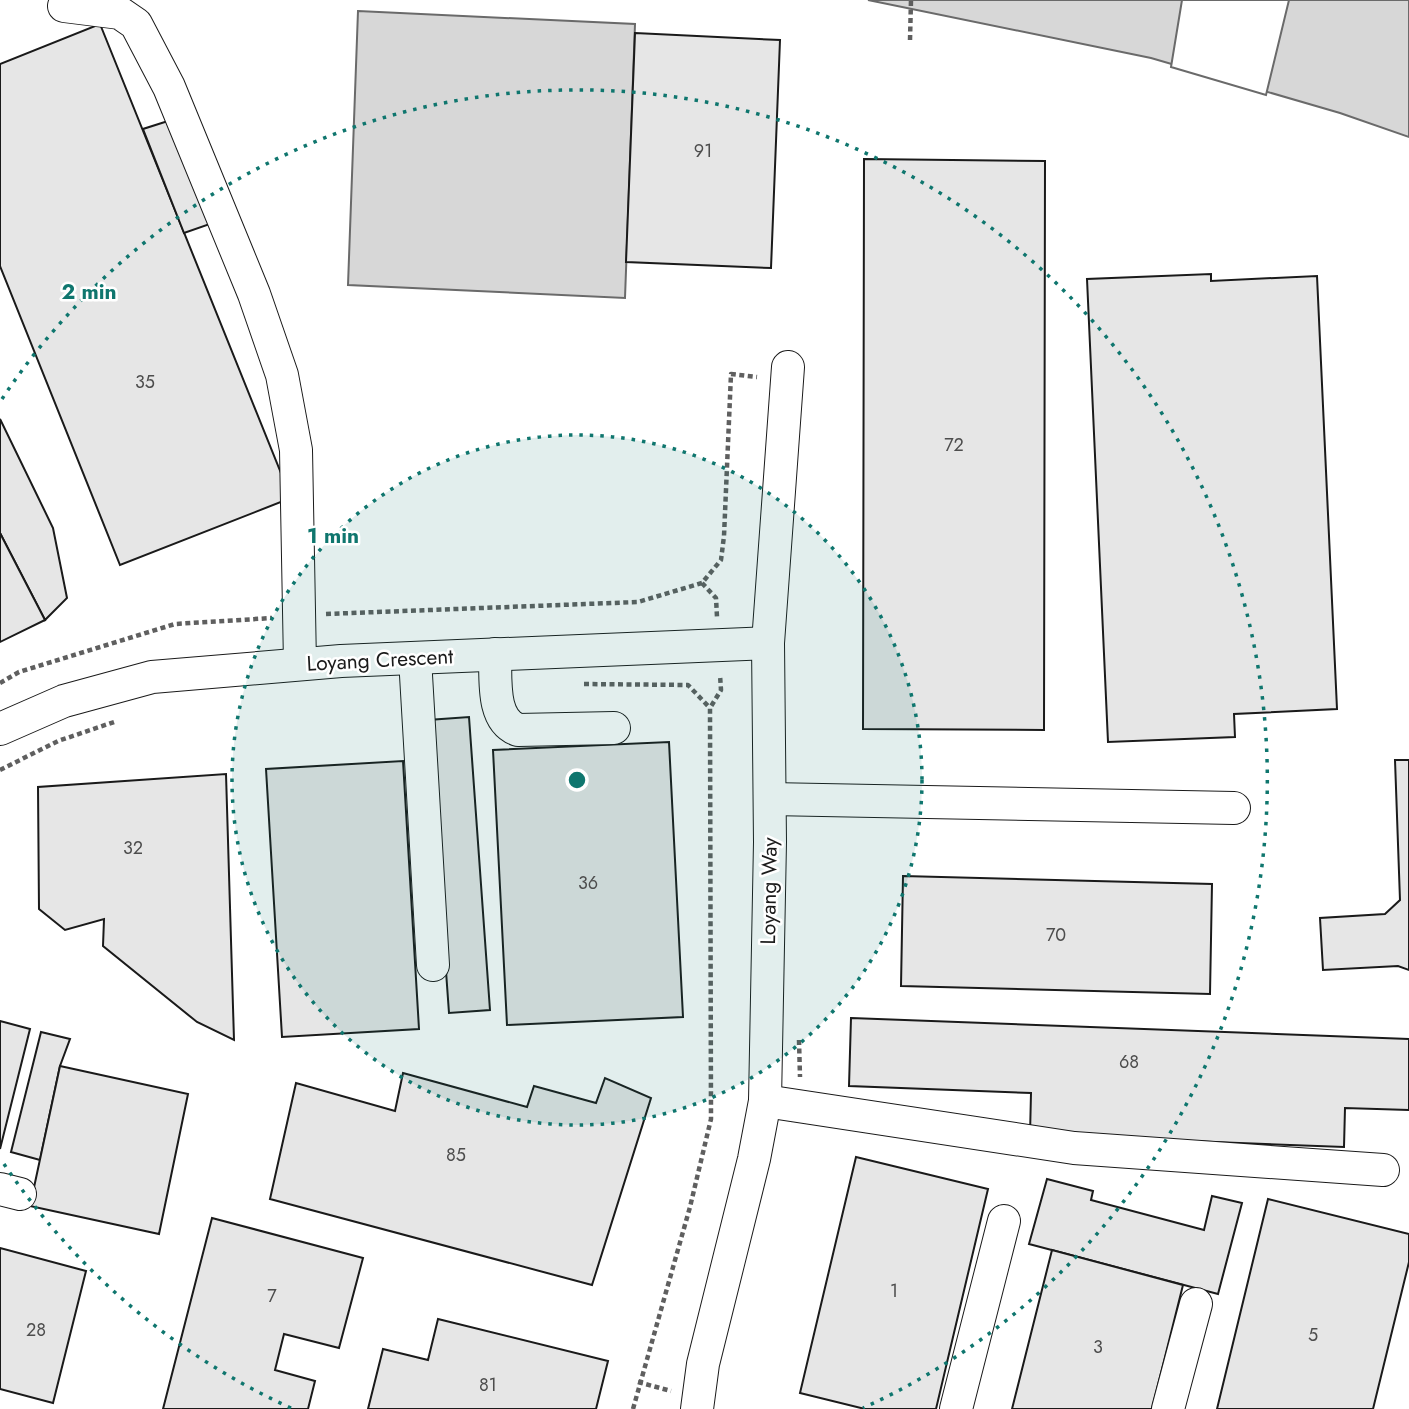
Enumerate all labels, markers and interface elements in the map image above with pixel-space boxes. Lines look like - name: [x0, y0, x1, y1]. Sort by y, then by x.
- house number: 91: [694, 138, 712, 164]
- text: 2 min: [61, 277, 117, 307]
- house number: 35: [135, 369, 155, 395]
- house number: 72: [944, 432, 964, 458]
- text: 1 min: [307, 521, 359, 551]
- street label: Loyang Crescent: [306, 641, 454, 679]
- centre of rings: [565, 768, 589, 792]
- house number: 32: [123, 835, 143, 861]
- street label: Loyang Way: [753, 836, 785, 945]
- house number: 36: [578, 870, 598, 896]
- house number: 70: [1046, 922, 1066, 948]
- house number: 68: [1119, 1049, 1139, 1075]
- house number: 85: [446, 1142, 466, 1168]
- house number: 1: [890, 1278, 898, 1304]
- house number: 7: [267, 1283, 277, 1309]
- house number: 28: [26, 1317, 46, 1343]
- house number: 5: [1308, 1322, 1318, 1348]
- house number: 3: [1093, 1334, 1103, 1360]
- house number: 81: [479, 1372, 497, 1398]

